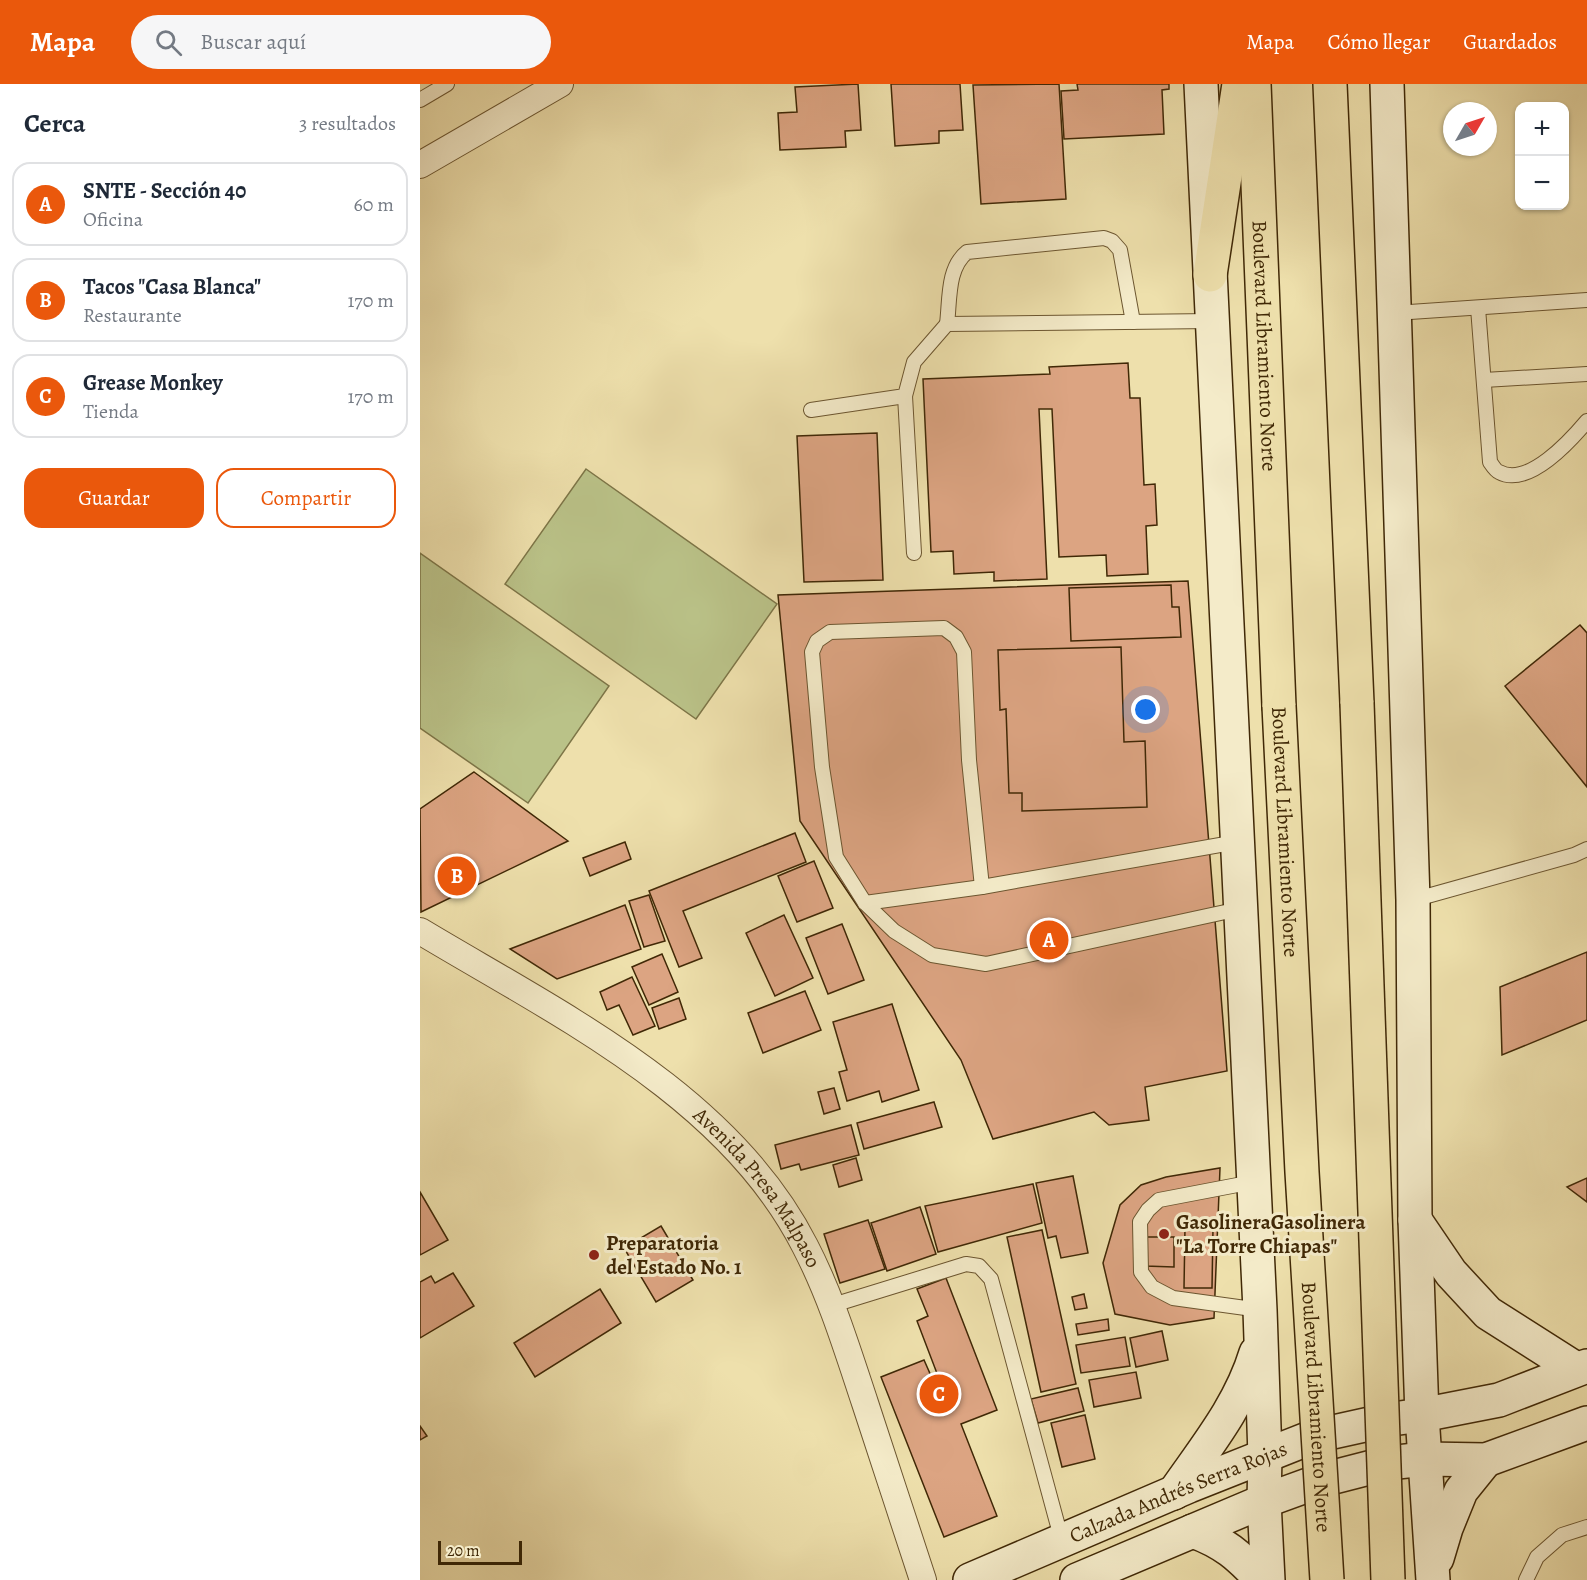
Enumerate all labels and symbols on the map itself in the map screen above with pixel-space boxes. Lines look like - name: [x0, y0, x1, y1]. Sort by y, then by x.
- north arrow: [1443, 102, 1497, 156]
- street label: Boulevard Libramiento Norte: [1245, 220, 1284, 472]
- your location: [1131, 695, 1160, 724]
- street label: Boulevard Libramiento Norte: [1265, 706, 1305, 958]
- pin: B: [438, 854, 477, 898]
- pin: A: [1030, 918, 1068, 962]
- street label: Avenida Presa Malpaso: [687, 1100, 828, 1272]
- place label: GasolineraGasolinera "La Torre Chiapas": [1176, 1208, 1366, 1260]
- marker: GasolineraGasolinera "La Torre Chiapas": [1157, 1227, 1171, 1241]
- place label: Preparatoria del Estado No. 1: [606, 1229, 742, 1281]
- marker: Preparatoria del Estado No. 1: [587, 1248, 601, 1262]
- street label: Boulevard Libramiento Norte: [1295, 1281, 1338, 1533]
- pin: C: [920, 1372, 958, 1416]
- street label: Calzada Andrés Serra Rojas: [1065, 1434, 1291, 1550]
- scale bar: [438, 1538, 522, 1566]

